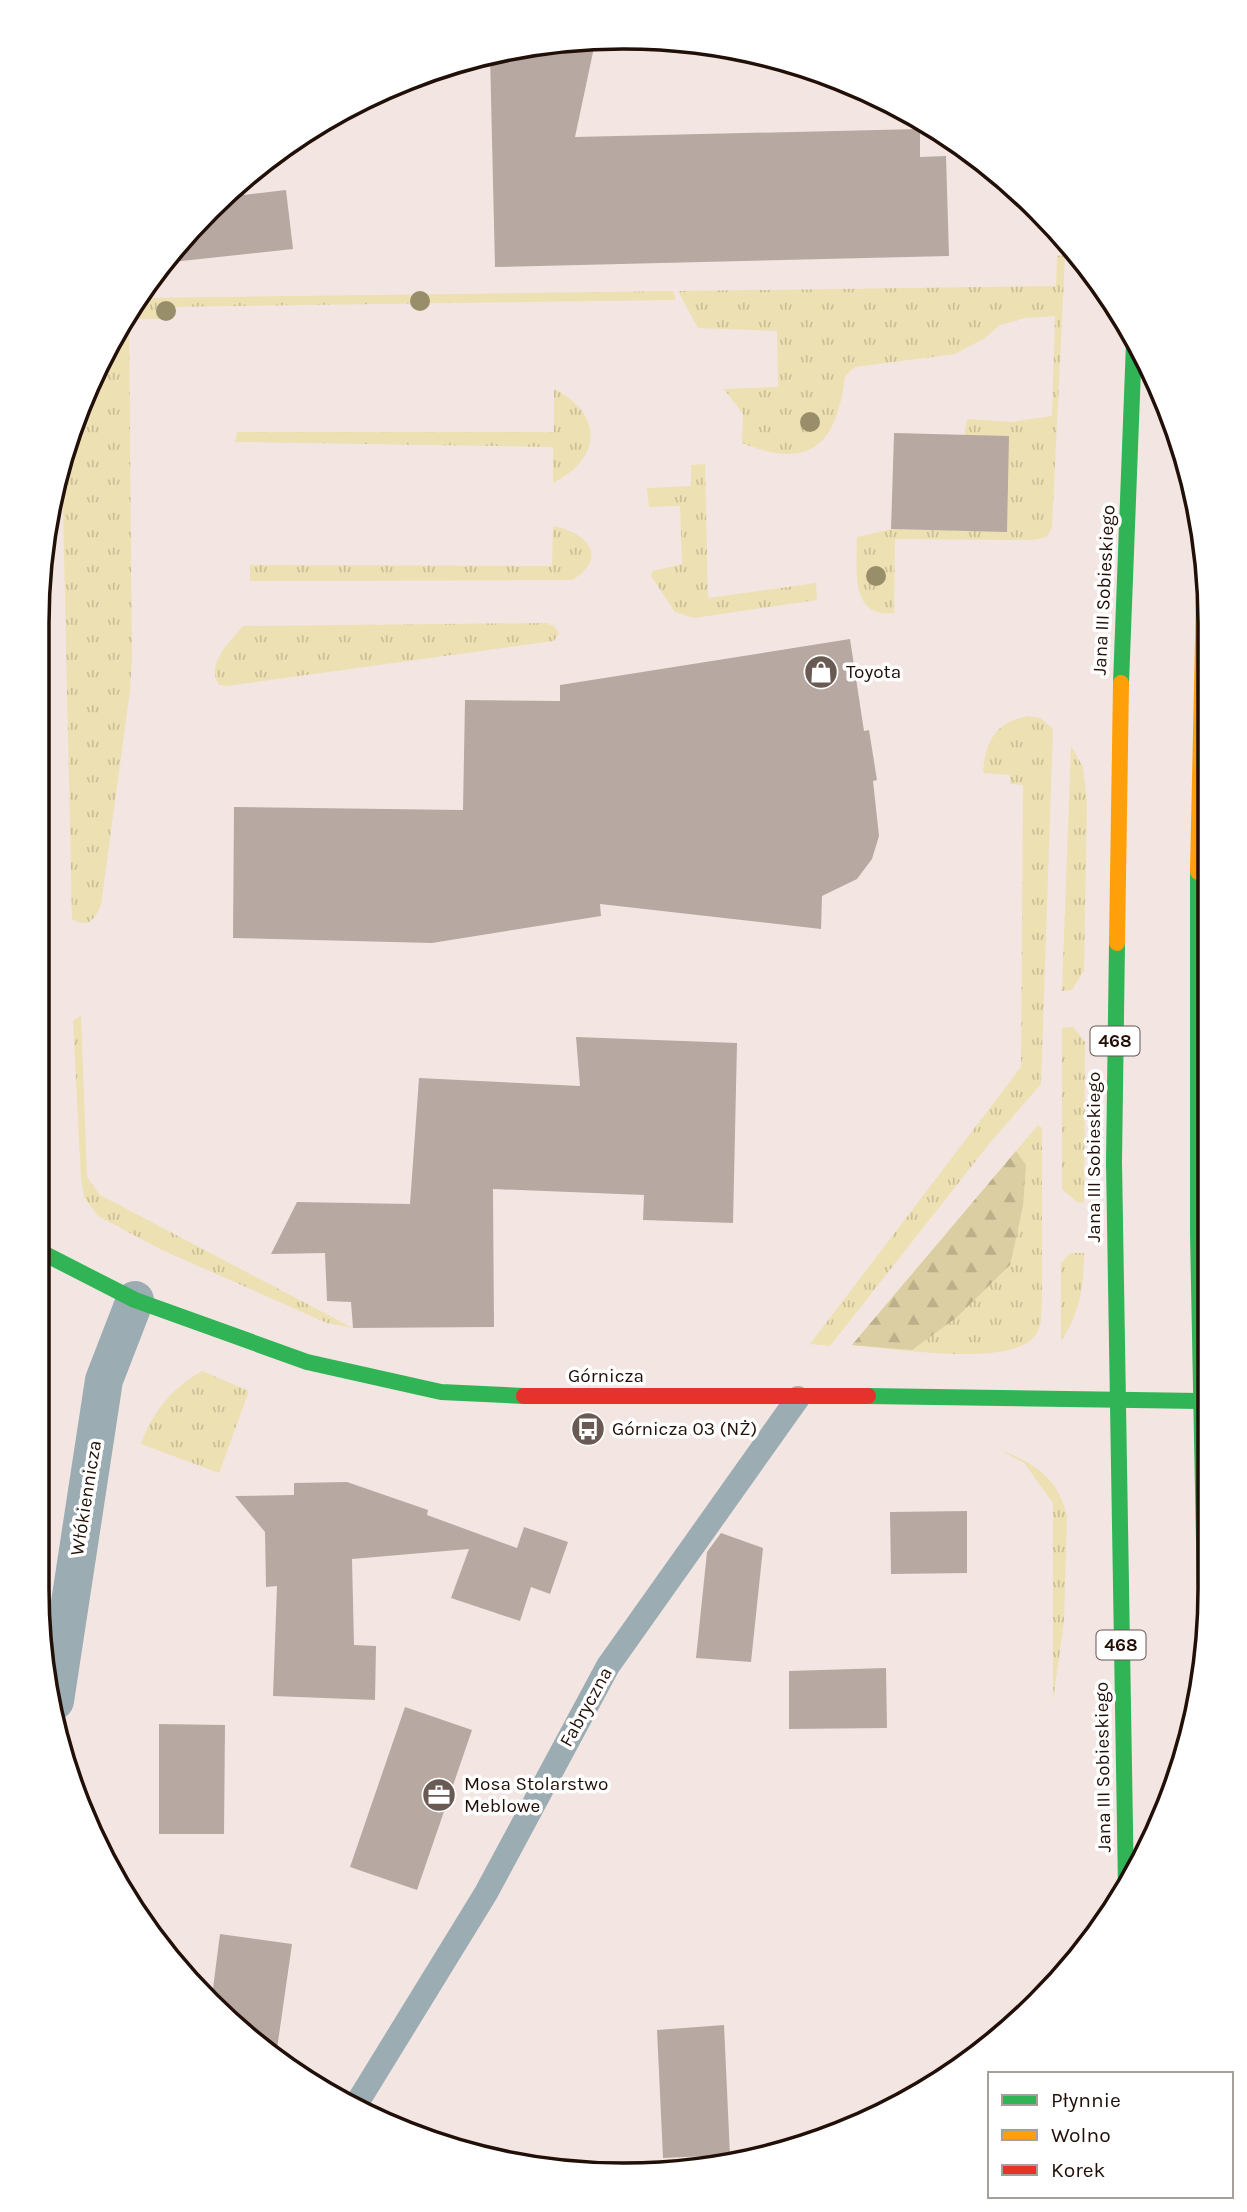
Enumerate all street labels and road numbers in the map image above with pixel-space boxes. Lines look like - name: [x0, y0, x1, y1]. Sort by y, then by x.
- street label: Jana III Sobieskiego: [1089, 504, 1119, 676]
- road number: 468: [1090, 1026, 1140, 1056]
- street label: Jana III Sobieskiego: [1083, 1072, 1105, 1242]
- street label: Górnicza: [568, 1365, 644, 1387]
- street label: Włókiennicza: [66, 1439, 106, 1557]
- road number: 468: [1096, 1630, 1146, 1660]
- street label: Fabryczna: [555, 1663, 617, 1751]
- street label: Jana III Sobieskiego: [1091, 1681, 1115, 1853]

